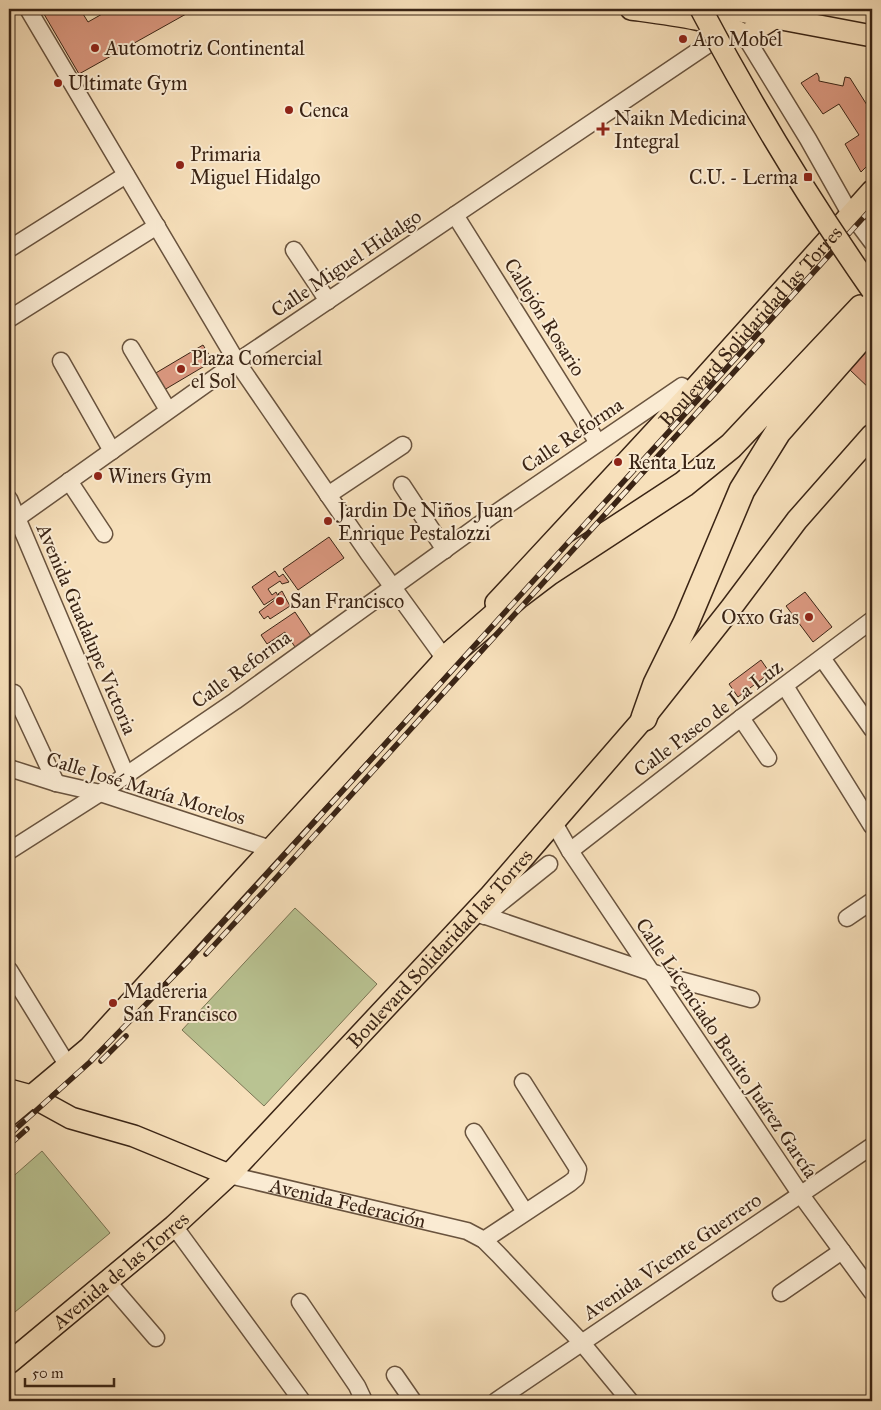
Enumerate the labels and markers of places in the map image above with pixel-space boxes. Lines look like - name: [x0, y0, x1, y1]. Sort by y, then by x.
- place label: Aro Mobel: [692, 27, 783, 51]
- marker: Aro Mobel: [677, 33, 689, 45]
- place label: Automotriz Continental: [104, 36, 305, 60]
- marker: Automotriz Continental: [89, 42, 101, 54]
- place label: Ultimate Gym: [68, 71, 188, 95]
- marker: Ultimate Gym: [52, 77, 64, 89]
- place label: Cenca: [299, 98, 349, 122]
- marker: Cenca: [283, 104, 295, 116]
- place label: Naikn Medicina Integral: [614, 106, 747, 154]
- marker: Naikn Medicina Integral: [596, 122, 610, 136]
- place label: Primaria Miguel Hidalgo: [190, 142, 321, 190]
- marker: Primaria Miguel Hidalgo: [174, 159, 186, 171]
- place label: C.U. - Lerma: [689, 165, 799, 189]
- marker: C.U. - Lerma: [802, 171, 814, 183]
- place label: Plaza Comercial el Sol: [191, 346, 323, 393]
- marker: Plaza Comercial el Sol: [175, 363, 187, 375]
- place label: Renta Luz: [628, 450, 716, 474]
- marker: Renta Luz: [612, 456, 624, 468]
- place label: Winers Gym: [108, 464, 212, 488]
- marker: Winers Gym: [92, 470, 104, 482]
- place label: Jardin De Niños Juan Enrique Pestalozzi: [336, 498, 513, 546]
- marker: Jardin De Niños Juan Enrique Pestalozzi: [322, 515, 334, 527]
- place label: San Francisco: [290, 589, 404, 613]
- marker: San Francisco: [274, 595, 286, 607]
- place label: Oxxo Gas: [721, 605, 799, 629]
- marker: Oxxo Gas: [803, 611, 815, 623]
- place label: Madereria San Francisco: [123, 979, 237, 1026]
- marker: Madereria San Francisco: [107, 997, 119, 1009]

